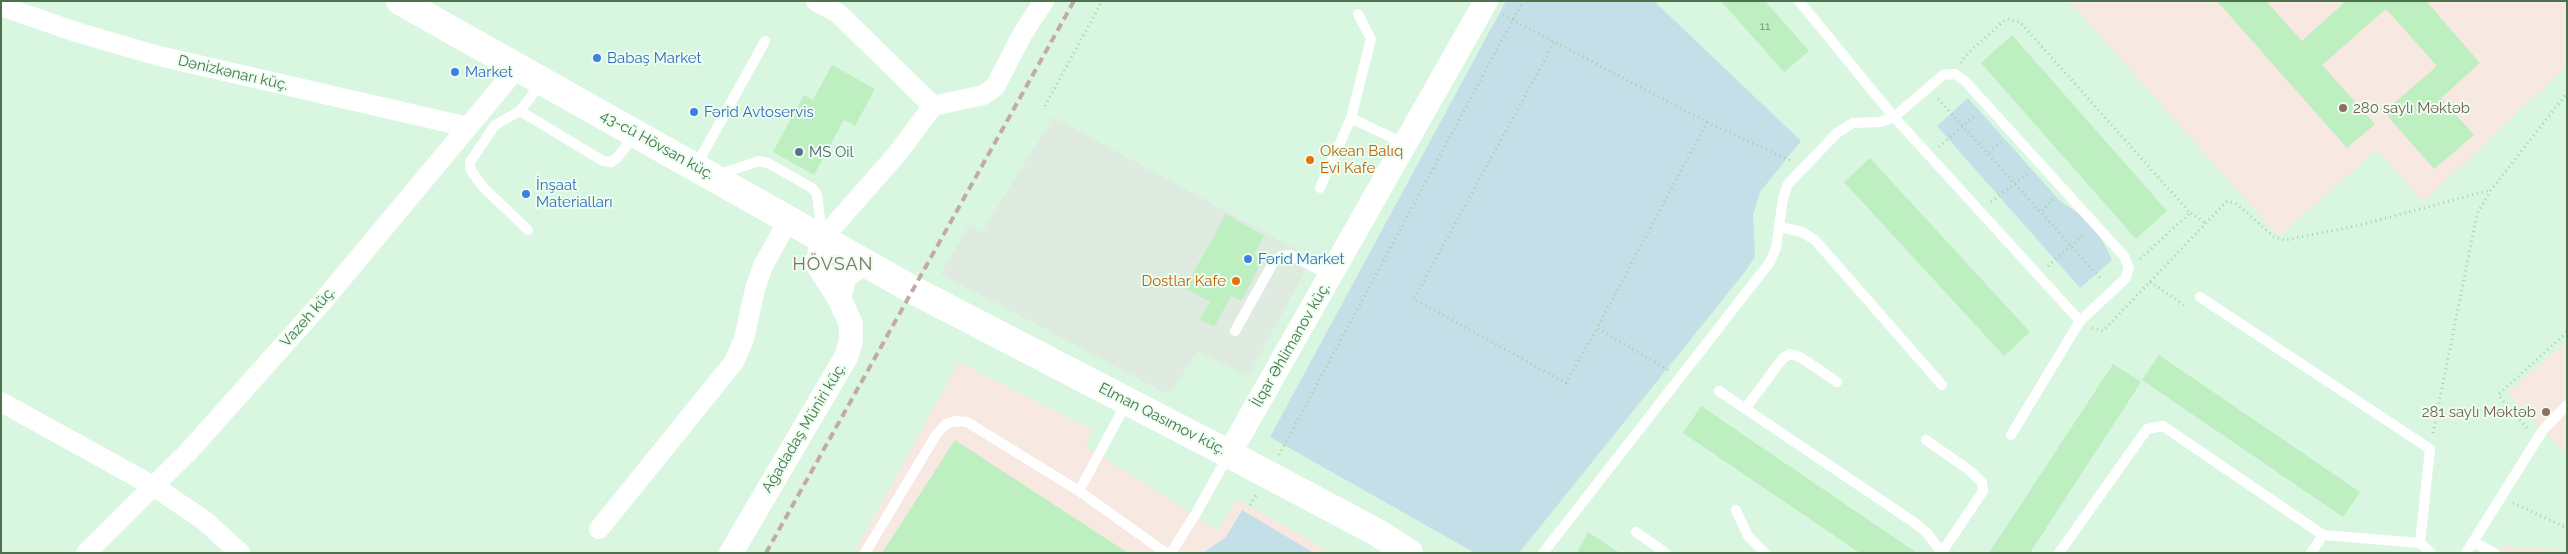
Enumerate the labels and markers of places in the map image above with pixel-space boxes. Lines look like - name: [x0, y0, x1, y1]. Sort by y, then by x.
- place label: Babaş Market: [607, 49, 701, 67]
- marker: Babaş Market: [591, 52, 603, 64]
- place label: Market: [465, 63, 513, 81]
- marker: Market: [449, 66, 461, 78]
- place label: 280 saylı Məktəb: [2353, 99, 2470, 117]
- marker: 280 saylı Məktəb: [2337, 102, 2349, 114]
- place label: Fərid Avtoservis: [704, 103, 814, 121]
- marker: Fərid Avtoservis: [688, 106, 700, 118]
- place label: Okean Balıq Evi Kafe: [1320, 142, 1403, 177]
- place label: MS Oil: [809, 143, 854, 161]
- marker: MS Oil: [793, 146, 805, 158]
- marker: Okean Balıq Evi Kafe: [1304, 154, 1316, 166]
- place label: İnşaat Materialları: [536, 176, 612, 211]
- marker: İnşaat Materialları: [520, 188, 532, 200]
- place label: Fərid Market: [1258, 250, 1344, 268]
- marker: Fərid Market: [1242, 253, 1254, 265]
- place label: Dostlar Kafe: [1141, 272, 1226, 290]
- marker: Dostlar Kafe: [1230, 275, 1242, 287]
- place label: 281 saylı Məktəb: [2422, 403, 2536, 421]
- marker: 281 saylı Məktəb: [2540, 406, 2552, 418]

